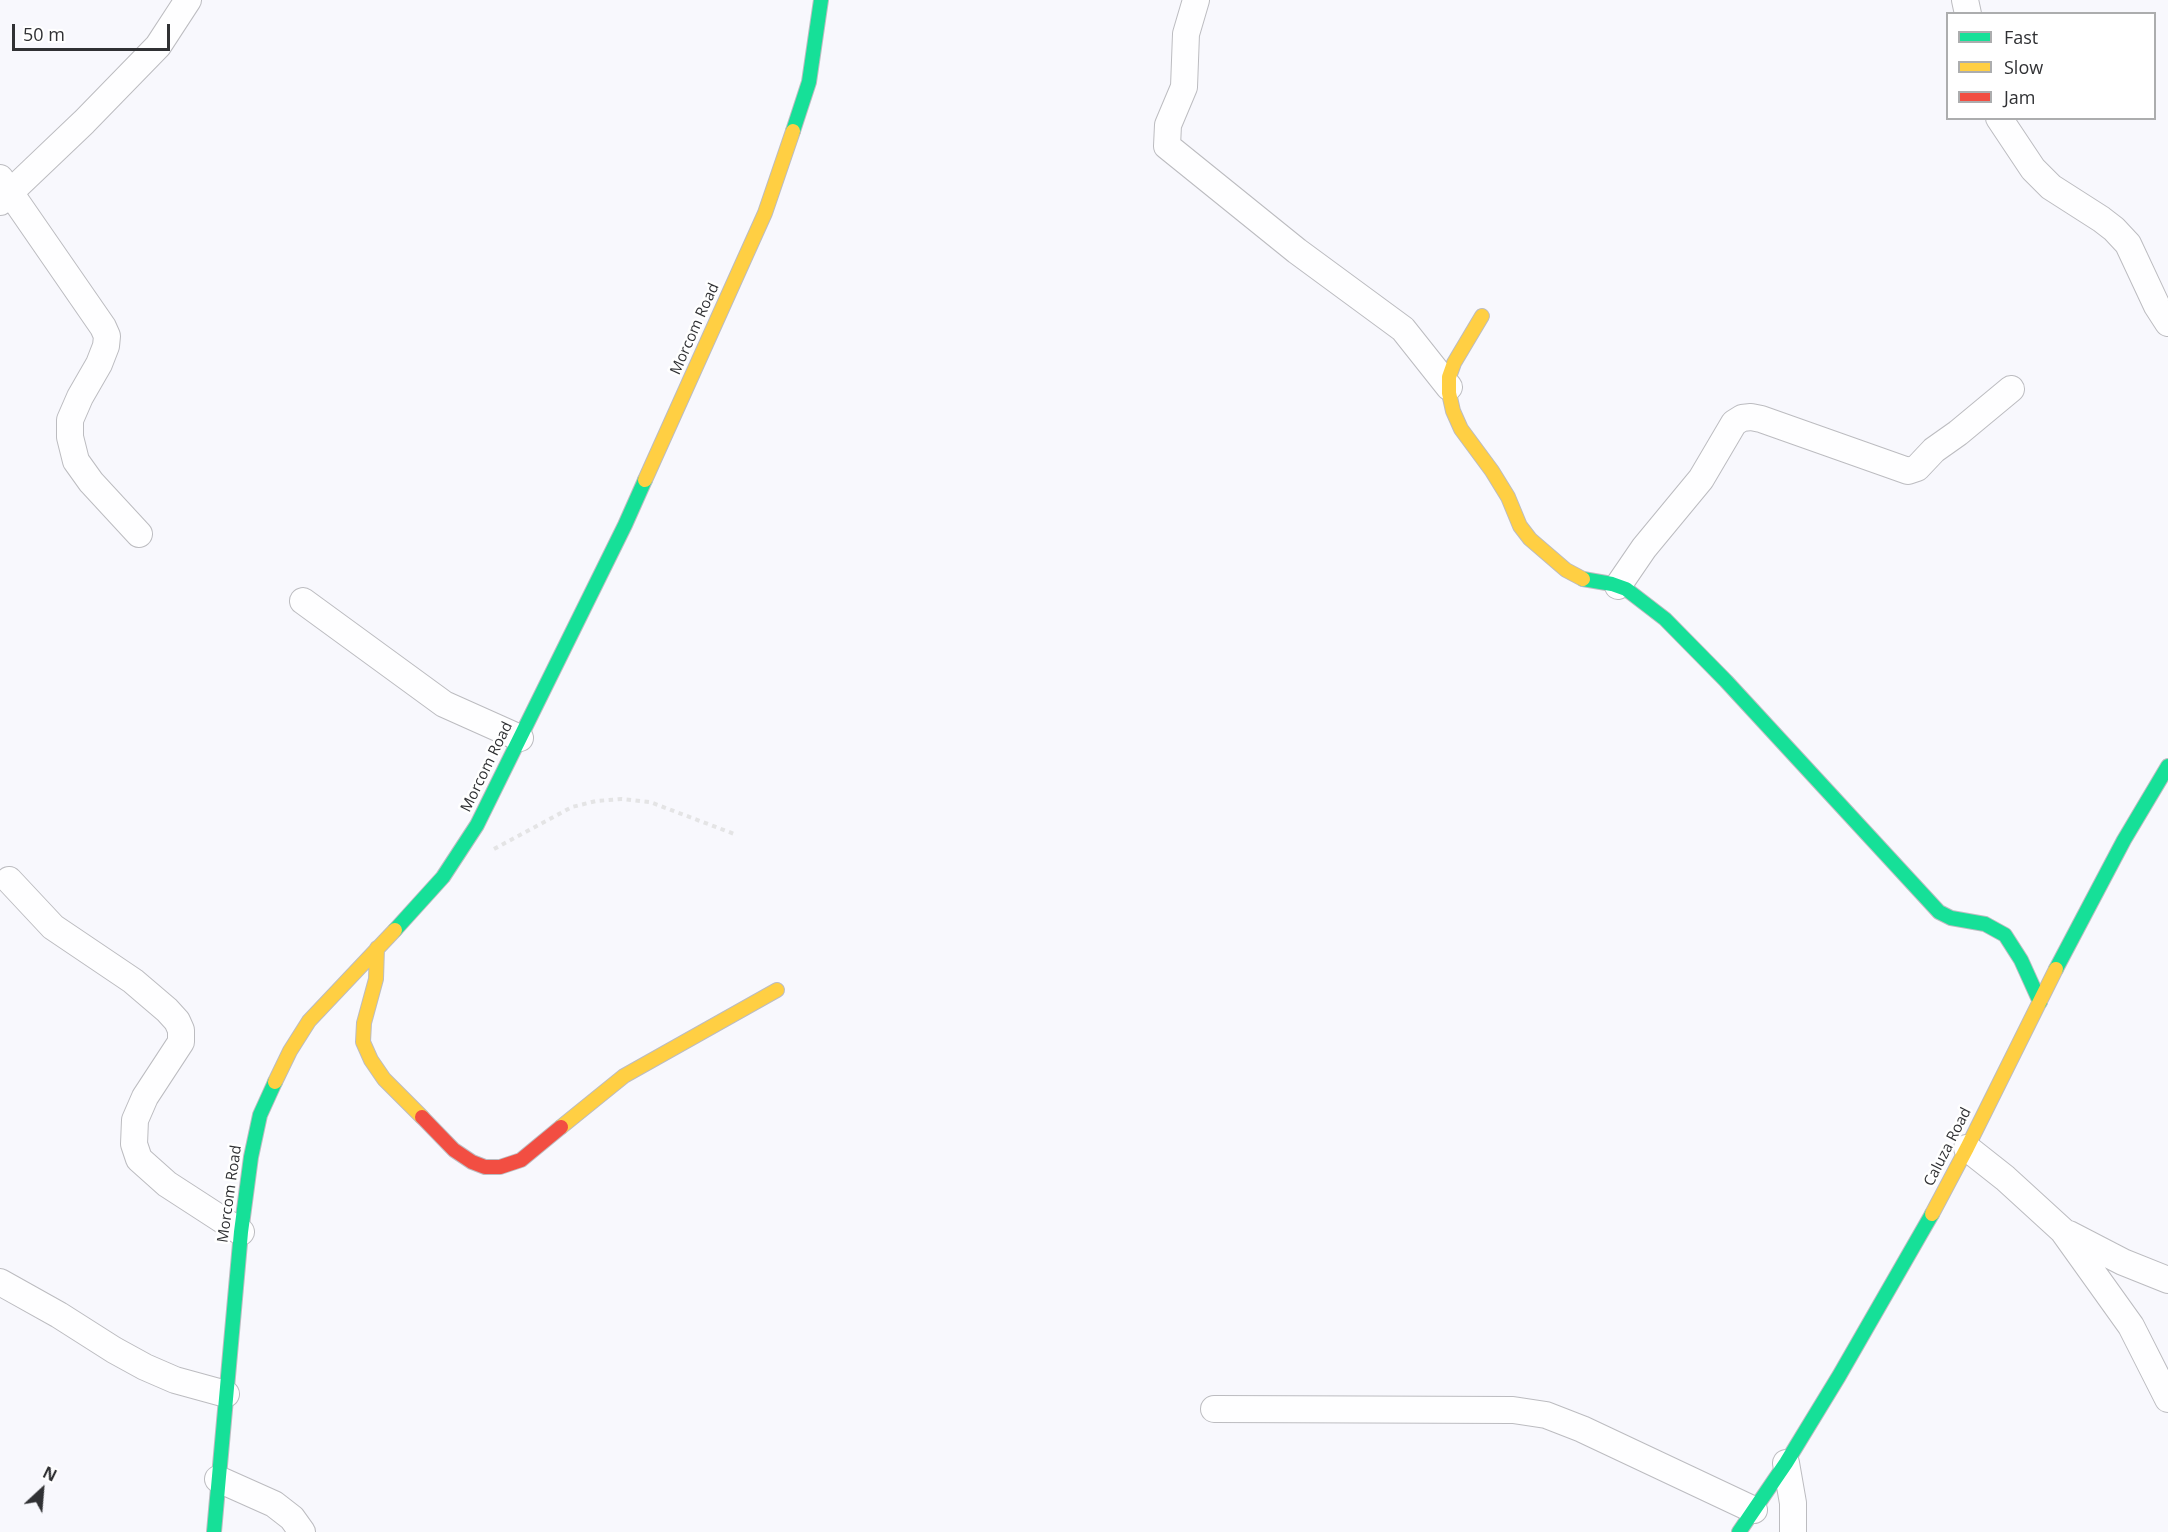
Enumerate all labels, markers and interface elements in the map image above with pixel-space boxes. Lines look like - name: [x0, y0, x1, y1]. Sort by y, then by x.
- scale bar: [15, 12, 172, 50]
- legend: [1946, 12, 2156, 120]
- text: 50 m: [23, 22, 65, 46]
- text: Fast: [2004, 25, 2038, 49]
- text: Slow: [2004, 55, 2043, 79]
- text: Jam: [2004, 85, 2036, 109]
- street label: Morcom Road: [667, 280, 723, 378]
- street label: Morcom Road: [457, 719, 517, 815]
- street label: Caluza Road: [1920, 1105, 1976, 1189]
- street label: Morcom Road: [214, 1144, 246, 1244]
- north arrow: [12, 1460, 72, 1520]
- text: N: [39, 1461, 61, 1487]

